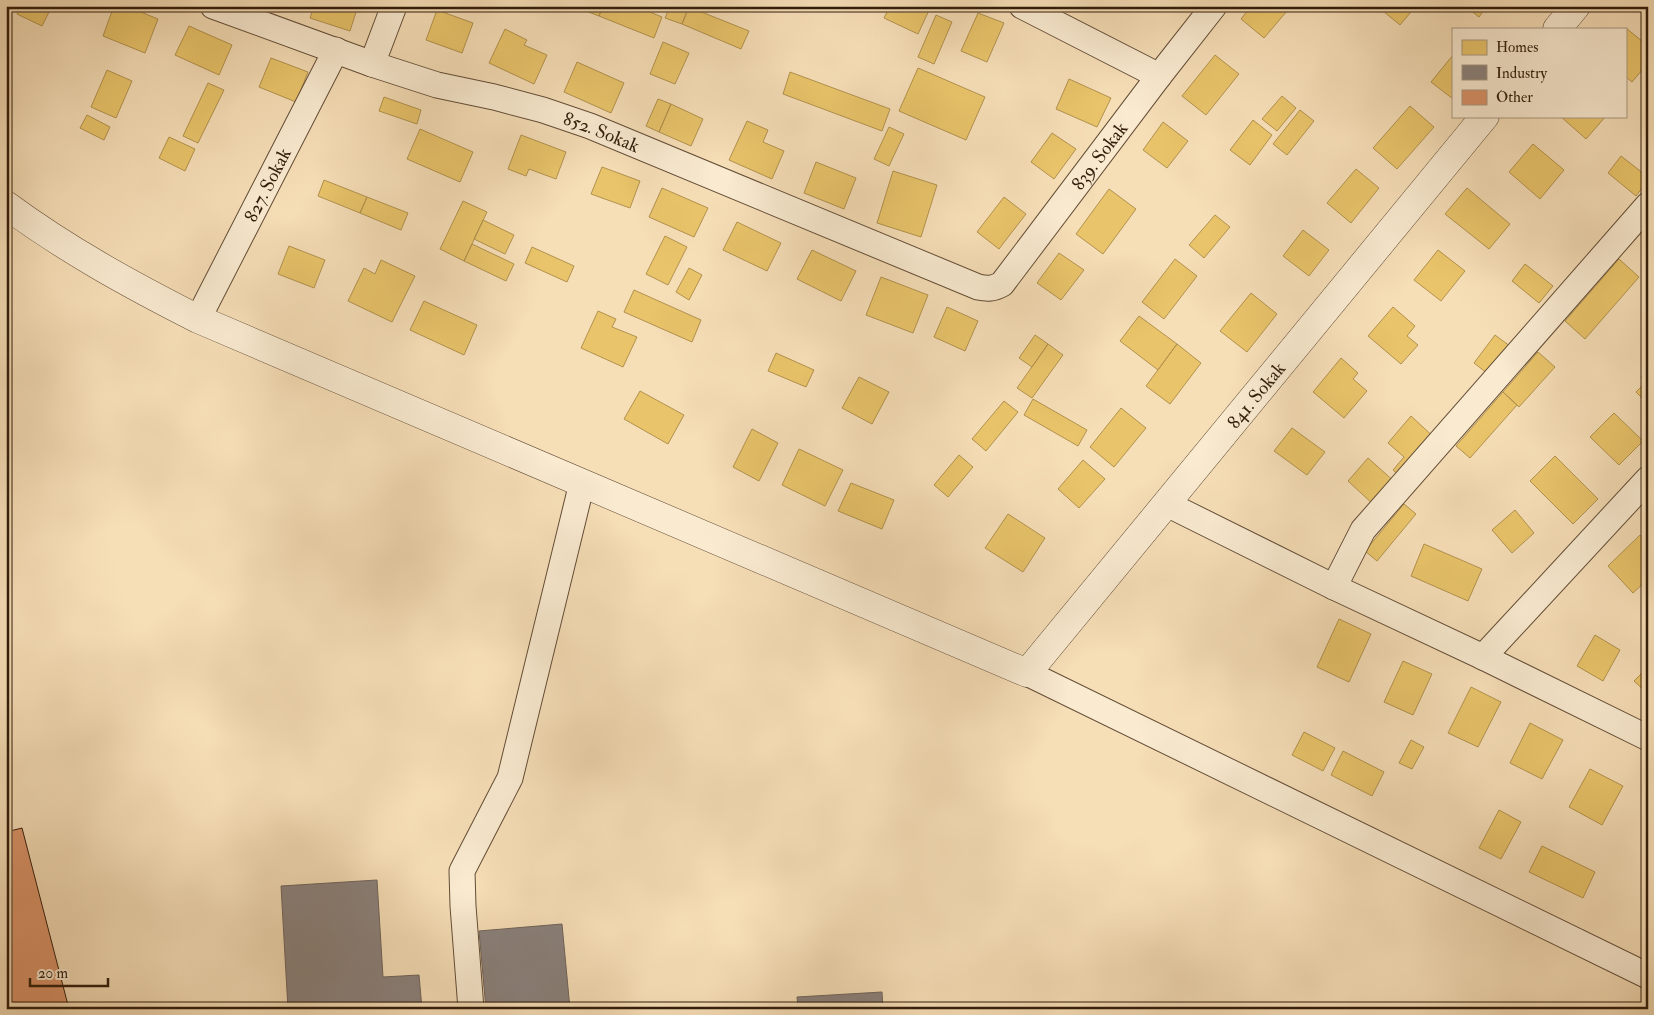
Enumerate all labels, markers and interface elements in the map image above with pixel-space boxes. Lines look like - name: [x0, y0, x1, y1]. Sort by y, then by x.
- legend: [1452, 28, 1626, 118]
- text: Homes: [1496, 38, 1538, 57]
- text: Industry: [1496, 64, 1547, 83]
- text: Other: [1496, 88, 1533, 107]
- street label: 852. Sokak: [560, 107, 643, 158]
- street label: 839. Sokak: [1066, 117, 1133, 195]
- street label: 827. Sokak: [239, 144, 297, 226]
- street label: 841. Sokak: [1222, 357, 1291, 434]
- scale bar: [30, 955, 108, 987]
- text: 20 m: [38, 964, 68, 983]

